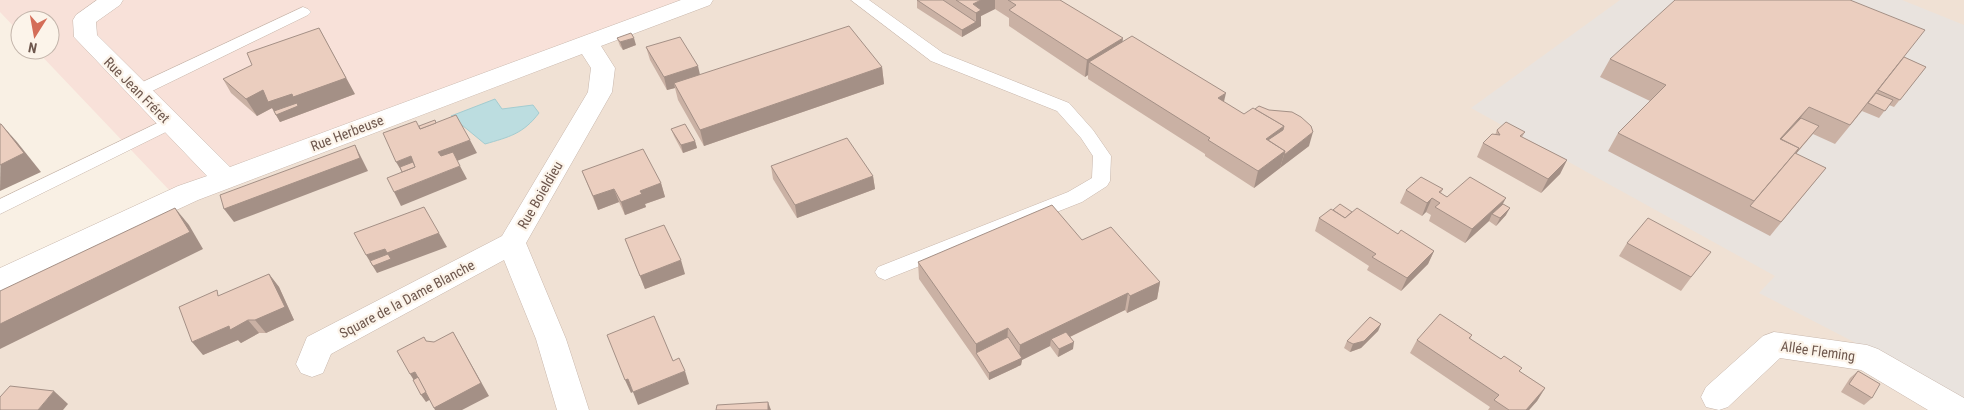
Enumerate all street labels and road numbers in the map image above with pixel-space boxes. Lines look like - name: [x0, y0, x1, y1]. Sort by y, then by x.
- street label: Rue Jean Fréret: [101, 54, 173, 126]
- street label: Rue Herbeuse: [308, 112, 386, 154]
- street label: Rue Boieldieu: [514, 158, 566, 232]
- street label: Square de la Dame Blanche: [337, 256, 478, 341]
- street label: Allée Fleming: [1780, 338, 1856, 364]

